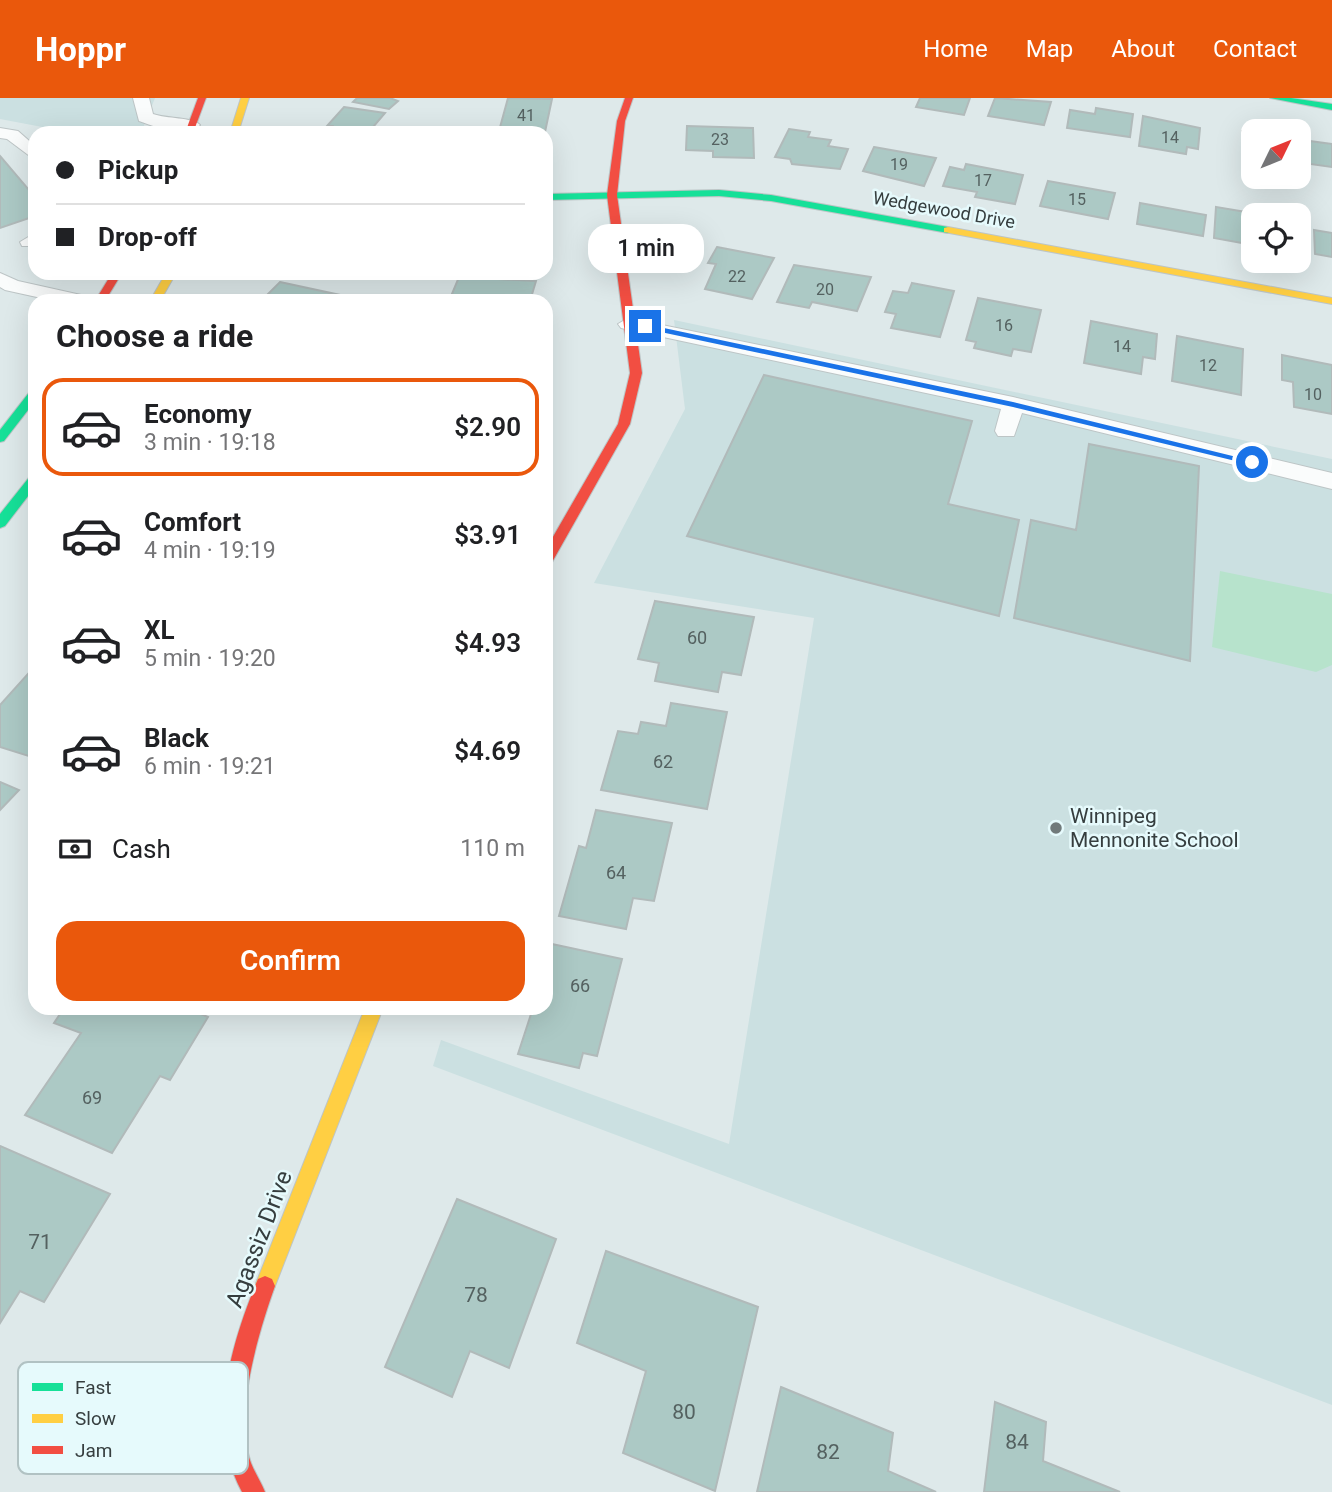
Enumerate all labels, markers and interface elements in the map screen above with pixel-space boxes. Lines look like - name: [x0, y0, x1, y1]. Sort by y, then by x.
- text: Hoppr: [35, 30, 126, 69]
- text: Home: [923, 35, 988, 63]
- text: Map: [1026, 35, 1073, 63]
- text: About: [1111, 35, 1175, 63]
- text: Contact: [1213, 35, 1297, 63]
- house number: 41: [517, 106, 535, 125]
- north arrow: [1241, 119, 1311, 189]
- map controls: [1241, 119, 1311, 273]
- house number: 14: [1161, 128, 1179, 147]
- house number: 23: [711, 130, 729, 149]
- text: Pickup: [98, 155, 178, 185]
- house number: 19: [890, 155, 908, 174]
- house number: 17: [974, 171, 992, 190]
- street label: Wedgewood Drive: [871, 187, 1017, 232]
- house number: 15: [1068, 190, 1086, 209]
- button: locate: [1241, 203, 1311, 273]
- text: Drop-off: [98, 222, 197, 252]
- callout: 1 min: [587, 224, 703, 274]
- text: 1 min: [617, 235, 675, 262]
- house number: 22: [728, 267, 746, 286]
- house number: 20: [816, 280, 834, 299]
- route end: [629, 310, 661, 342]
- house number: 16: [995, 316, 1013, 335]
- text: Choose a ride: [56, 317, 253, 355]
- house number: 14: [1113, 337, 1131, 356]
- house number: 12: [1199, 356, 1217, 375]
- house number: 10: [1304, 385, 1322, 404]
- icon: car: [60, 396, 123, 459]
- text: Economy: [144, 399, 251, 429]
- text: $2.90: [454, 412, 521, 442]
- text: 3 min · 19:18: [144, 429, 276, 456]
- route start: [1236, 446, 1268, 478]
- icon: car: [60, 504, 123, 567]
- text: Comfort: [144, 507, 241, 537]
- text: $3.91: [454, 520, 521, 550]
- text: 4 min · 19:19: [144, 537, 276, 564]
- icon: car: [60, 612, 123, 675]
- text: XL: [144, 615, 175, 645]
- house number: 60: [687, 627, 707, 648]
- text: $4.93: [454, 628, 521, 658]
- text: 5 min · 19:20: [144, 645, 276, 672]
- icon: car: [60, 720, 123, 783]
- text: Black: [144, 723, 209, 753]
- text: $4.69: [454, 736, 521, 766]
- house number: 62: [653, 751, 673, 772]
- text: 6 min · 19:21: [144, 753, 276, 780]
- place label: Winnipeg Mennonite School: [1070, 804, 1239, 852]
- marker: Winnipeg Mennonite School: [1048, 820, 1064, 836]
- icon: cash: [56, 830, 94, 868]
- text: Cash: [112, 834, 171, 864]
- text: 110 m: [460, 835, 525, 862]
- house number: 64: [606, 862, 626, 883]
- button: Confirm: [56, 921, 525, 1001]
- house number: 66: [570, 975, 590, 996]
- house number: 69: [82, 1087, 102, 1108]
- street label: Agassiz Drive: [220, 1166, 298, 1312]
- house number: 71: [28, 1230, 52, 1254]
- house number: 78: [464, 1283, 488, 1307]
- legend: [18, 1362, 248, 1474]
- text: Fast: [75, 1376, 112, 1399]
- house number: 80: [672, 1400, 696, 1424]
- text: Slow: [75, 1407, 116, 1430]
- house number: 84: [1005, 1430, 1029, 1454]
- text: Jam: [75, 1439, 112, 1462]
- house number: 82: [816, 1440, 840, 1464]

